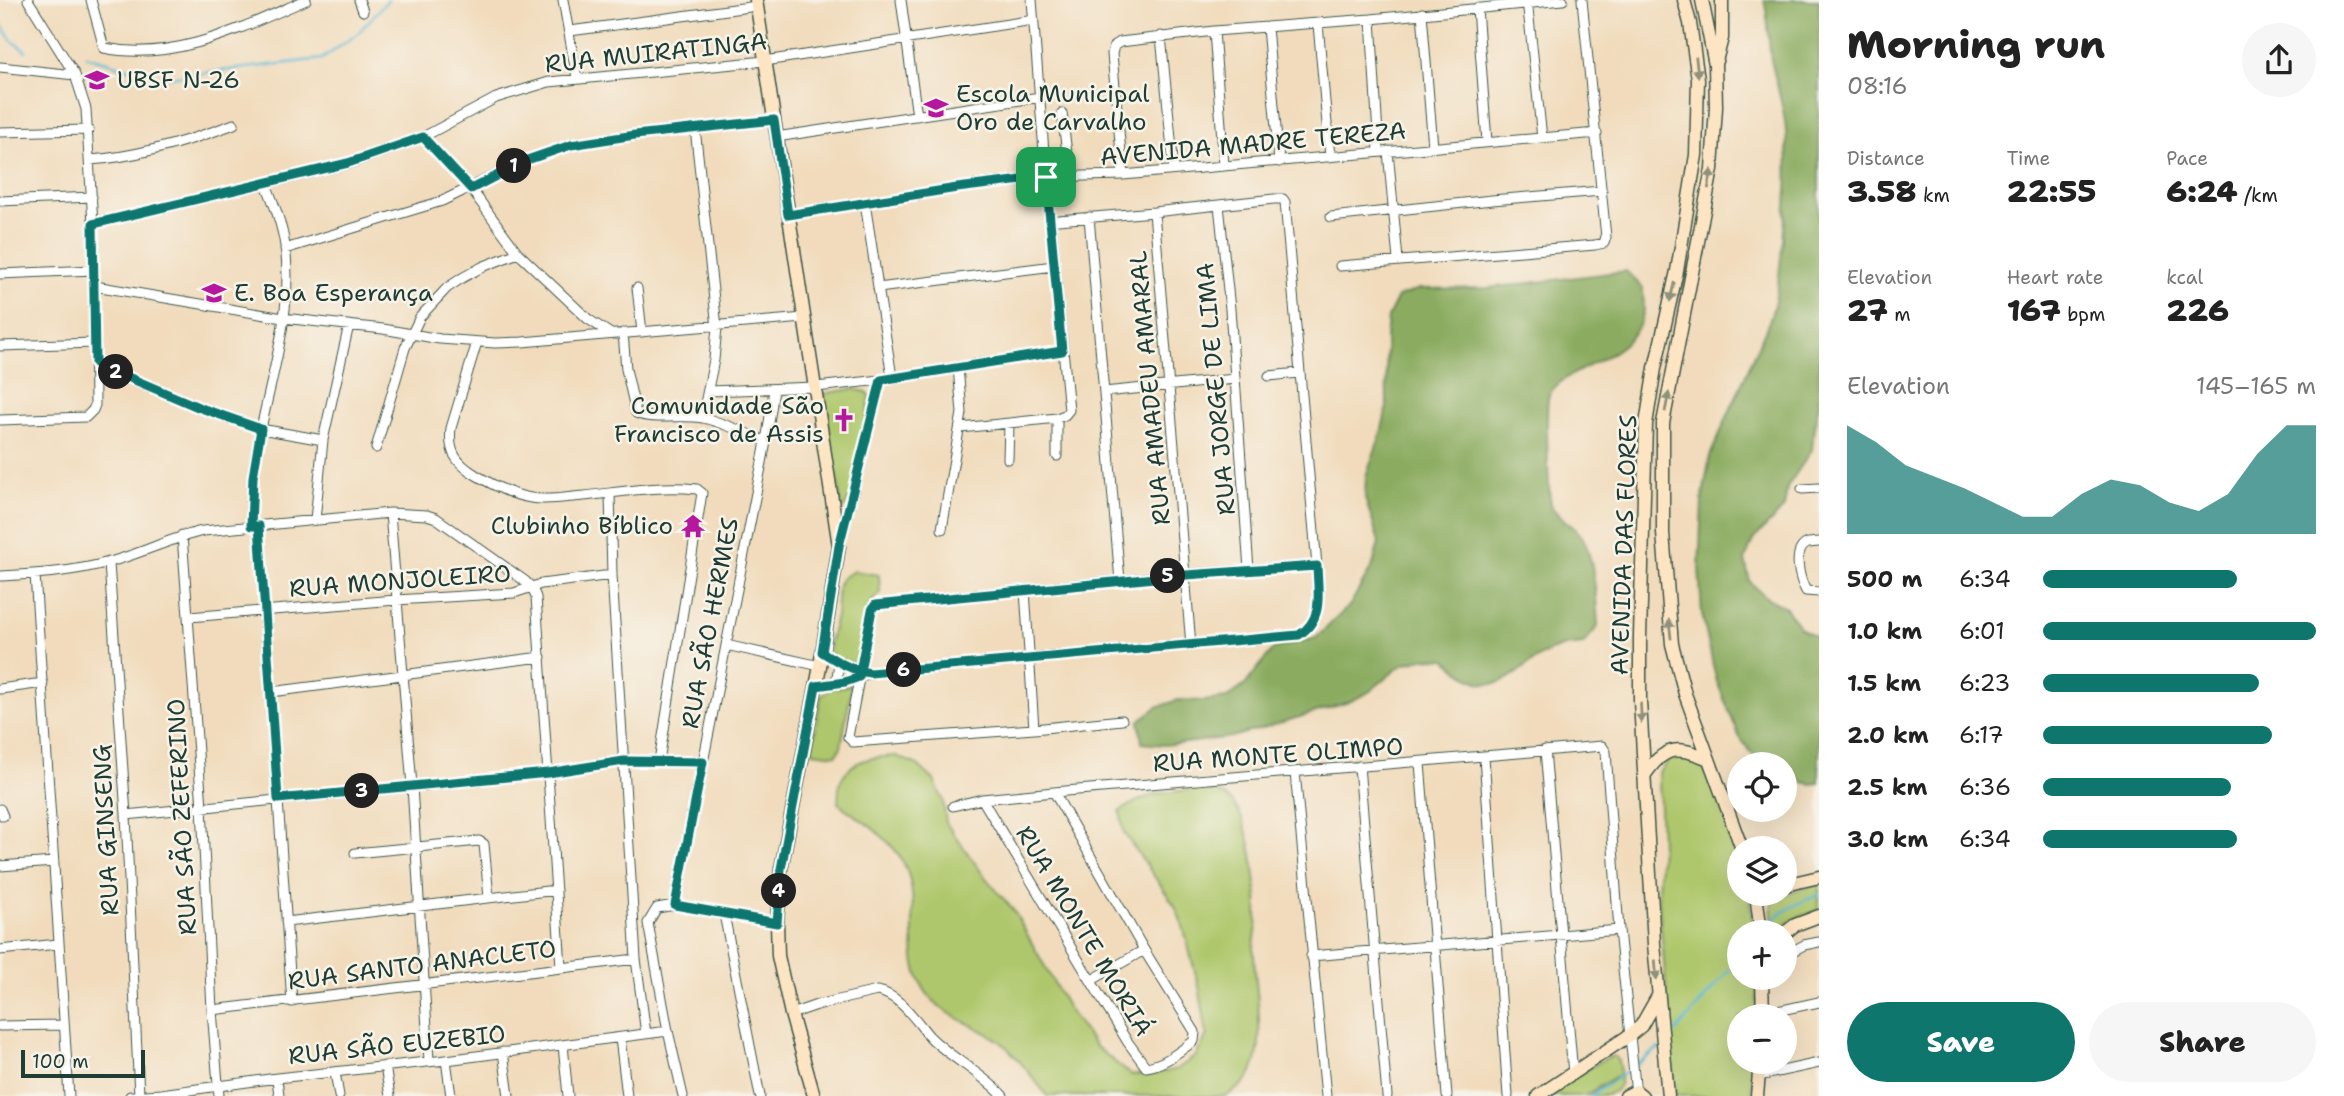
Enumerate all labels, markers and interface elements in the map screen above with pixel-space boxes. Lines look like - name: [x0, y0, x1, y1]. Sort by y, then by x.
- text: Morning run: [1847, 19, 2105, 70]
- button: share: [2242, 23, 2316, 97]
- street label: RUA MUIRATINGA: [543, 25, 769, 81]
- one-way arrow: [1691, 56, 1702, 78]
- place label: UBSF N-26: [117, 64, 240, 96]
- school or university icon: UBSF N-26: [83, 66, 111, 94]
- text: 08:16: [1847, 71, 1908, 101]
- place label: Escola Municipal Oro de Carvalho: [956, 78, 1150, 138]
- school or university icon: Escola Municipal Oro de Carvalho: [922, 94, 950, 122]
- street label: AVENIDA MADRE TEREZA: [1099, 115, 1407, 173]
- text: Distance: [1847, 146, 1925, 171]
- text: Time: [2007, 146, 2050, 171]
- text: Pace: [2166, 146, 2208, 171]
- pin: [1016, 147, 1076, 207]
- pin: 1: [496, 148, 532, 184]
- text: 1: [509, 153, 518, 178]
- icon: arrive: [1027, 158, 1065, 196]
- one-way arrow: [1705, 168, 1716, 190]
- text: 3.58: [1847, 171, 1917, 212]
- text: 22:55: [2007, 171, 2096, 212]
- text: 6:24: [2166, 171, 2238, 212]
- text: km: [1917, 183, 1950, 208]
- text: /km: [2238, 183, 2278, 208]
- street label: RUA AMADEU AMARAL: [1122, 249, 1178, 527]
- street label: RUA JORGE DE LIMA: [1189, 261, 1243, 517]
- text: Elevation: [1847, 265, 1932, 290]
- text: Heart rate: [2007, 265, 2103, 290]
- text: kcal: [2166, 265, 2203, 290]
- place label: E. Boa Esperança: [234, 277, 433, 309]
- school or university icon: E. Boa Esperança: [200, 279, 228, 307]
- one-way arrow: [1667, 281, 1678, 303]
- text: 27: [1847, 290, 1888, 331]
- text: 167: [2007, 290, 2061, 331]
- text: 226: [2166, 290, 2229, 331]
- text: m: [1888, 302, 1911, 327]
- text: bpm: [2061, 302, 2105, 327]
- pin: 2: [99, 354, 134, 390]
- text: 2: [109, 359, 122, 384]
- text: Elevation: [1847, 371, 1950, 401]
- text: 145–165 m: [2196, 371, 2316, 401]
- place label: Comunidade São Francisco de Assis: [614, 390, 824, 450]
- one-way arrow: [1662, 391, 1673, 413]
- church icon: Comunidade São Francisco de Assis: [830, 406, 858, 434]
- street label: AVENIDA DAS FLORES: [1603, 414, 1645, 676]
- place label: Clubinho Bíblico: [491, 510, 673, 542]
- temple icon: Clubinho Bíblico: [679, 512, 707, 540]
- street label: RUA SÃO HERMES: [674, 515, 746, 731]
- street label: RUA MONJOLEIRO: [288, 557, 512, 605]
- pin: 5: [1150, 558, 1186, 594]
- text: 5: [1162, 563, 1173, 588]
- text: 500 m: [1847, 564, 1922, 594]
- text: 6:34: [1959, 564, 2011, 594]
- text: 1.0 km: [1847, 616, 1922, 646]
- text: 6:01: [1959, 616, 2005, 646]
- one-way arrow: [1664, 618, 1675, 640]
- pin: 6: [886, 652, 922, 688]
- text: 6: [897, 657, 910, 682]
- text: 1.5 km: [1847, 668, 1921, 698]
- text: 6:23: [1959, 668, 2010, 698]
- street label: RUA SÃO ZEFERINO: [160, 698, 204, 936]
- one-way arrow: [1635, 702, 1646, 724]
- text: 2.0 km: [1847, 720, 1929, 750]
- text: 6:17: [1959, 720, 2004, 750]
- street label: RUA MONTE OLIMPO: [1152, 730, 1404, 780]
- street label: RUA GINSENG: [86, 744, 126, 916]
- map controls: [1727, 752, 1797, 1074]
- button: locate: [1727, 752, 1797, 822]
- text: 2.5 km: [1847, 772, 1928, 802]
- text: 6:36: [1959, 772, 2011, 802]
- pin: 3: [344, 774, 380, 808]
- text: 3: [355, 778, 368, 803]
- street label: RUA MONTE MORIÁ: [1008, 820, 1160, 1042]
- text: 3.0 km: [1847, 824, 1928, 854]
- text: 6:34: [1959, 824, 2011, 854]
- button: layers: [1727, 836, 1797, 906]
- pin: 4: [762, 874, 796, 908]
- text: 4: [772, 878, 785, 903]
- button: +: [1727, 920, 1797, 990]
- street label: RUA SANTO ANACLETO: [286, 933, 558, 997]
- one-way arrow: [1651, 959, 1662, 981]
- button: Save: [1847, 1002, 2075, 1082]
- button: Share: [2089, 1002, 2316, 1082]
- button: −: [1727, 1004, 1797, 1074]
- street label: RUA SÃO EUZEBIO: [287, 1018, 507, 1072]
- scale bar: [21, 1047, 145, 1079]
- text: 100 m: [32, 1049, 89, 1074]

